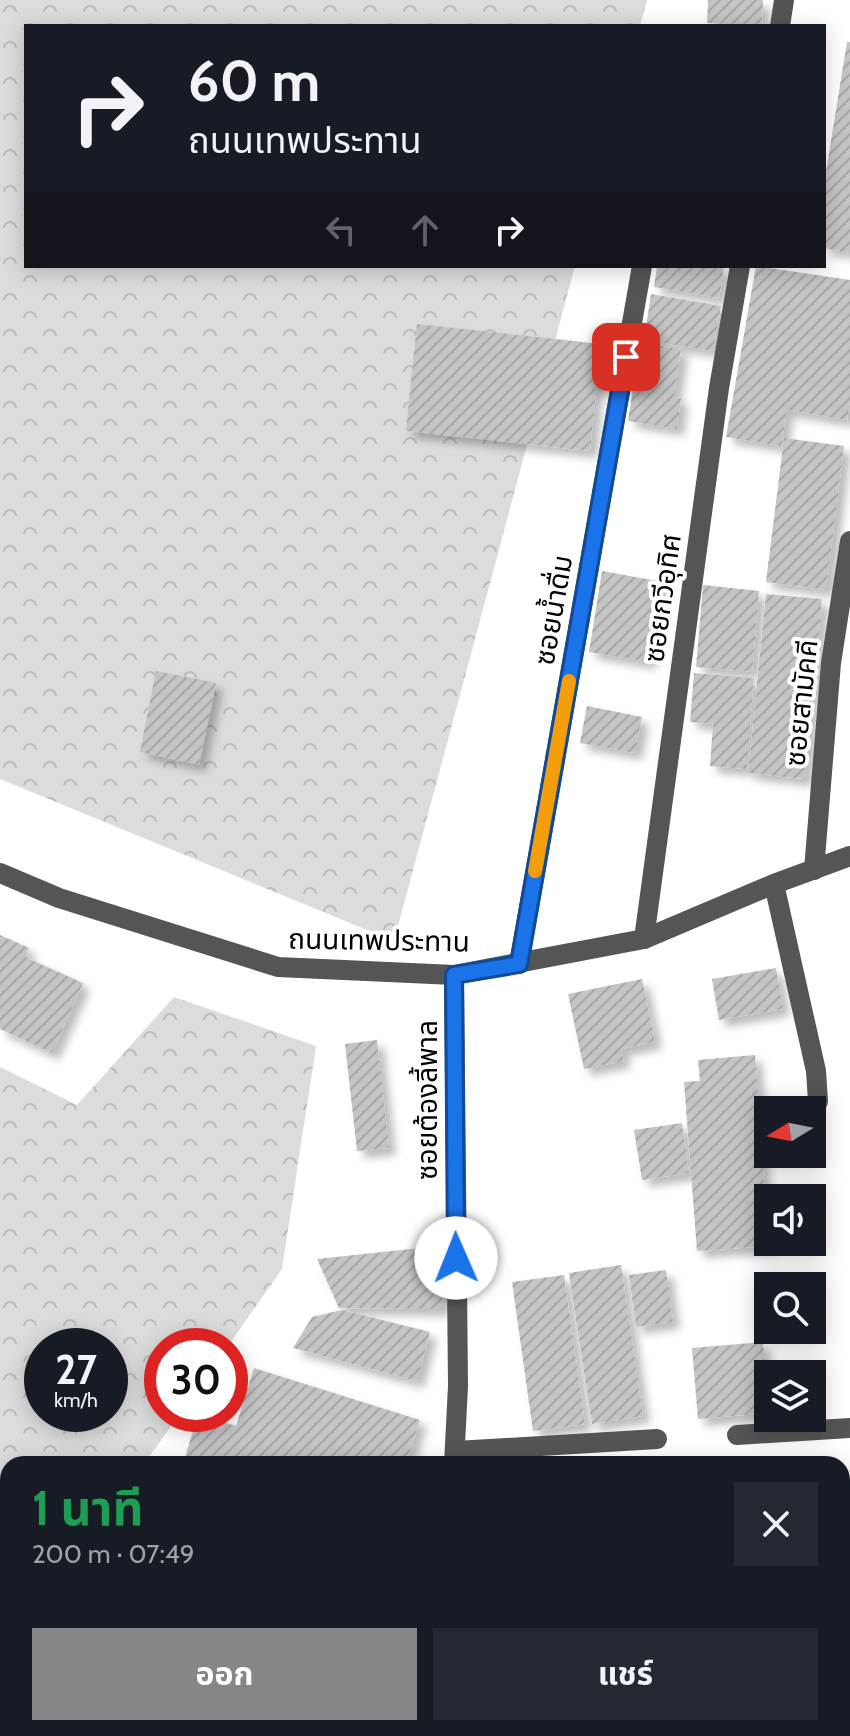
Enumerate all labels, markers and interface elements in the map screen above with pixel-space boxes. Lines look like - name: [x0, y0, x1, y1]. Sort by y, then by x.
- text: 60 m: [188, 47, 320, 115]
- icon: right: [56, 56, 160, 160]
- text: ถนนเทพประทาน: [188, 118, 422, 162]
- icon: left: [319, 208, 363, 252]
- icon: ahead: [403, 208, 447, 252]
- icon: right: [487, 208, 531, 252]
- pin: [592, 323, 660, 391]
- icon: arrive: [604, 335, 648, 379]
- street label: ซอยกวีอุทิศ: [636, 531, 688, 665]
- street label: ซอยน้ำดื่ม: [525, 552, 579, 668]
- street label: ซอยสามัคคี: [777, 638, 825, 768]
- street label: ถนนเทพประทาน: [288, 921, 470, 959]
- street label: ซอยต้องลี้พาล: [408, 1020, 444, 1180]
- north arrow: [754, 1096, 826, 1168]
- map controls: [754, 1096, 826, 1432]
- button: sound: [754, 1184, 826, 1256]
- position arrow: [414, 1216, 498, 1300]
- button: search: [754, 1272, 826, 1344]
- speed limit sign: 30: [144, 1328, 248, 1432]
- text: 27: [55, 1345, 97, 1394]
- button: layers: [754, 1360, 826, 1432]
- text: km/h: [54, 1388, 98, 1412]
- text: 1 นาที: [32, 1479, 143, 1537]
- button: close: [734, 1482, 818, 1566]
- text: 200 m · 07:49: [32, 1538, 195, 1570]
- button: ออก: [32, 1628, 417, 1720]
- button: แชร์: [433, 1628, 818, 1720]

